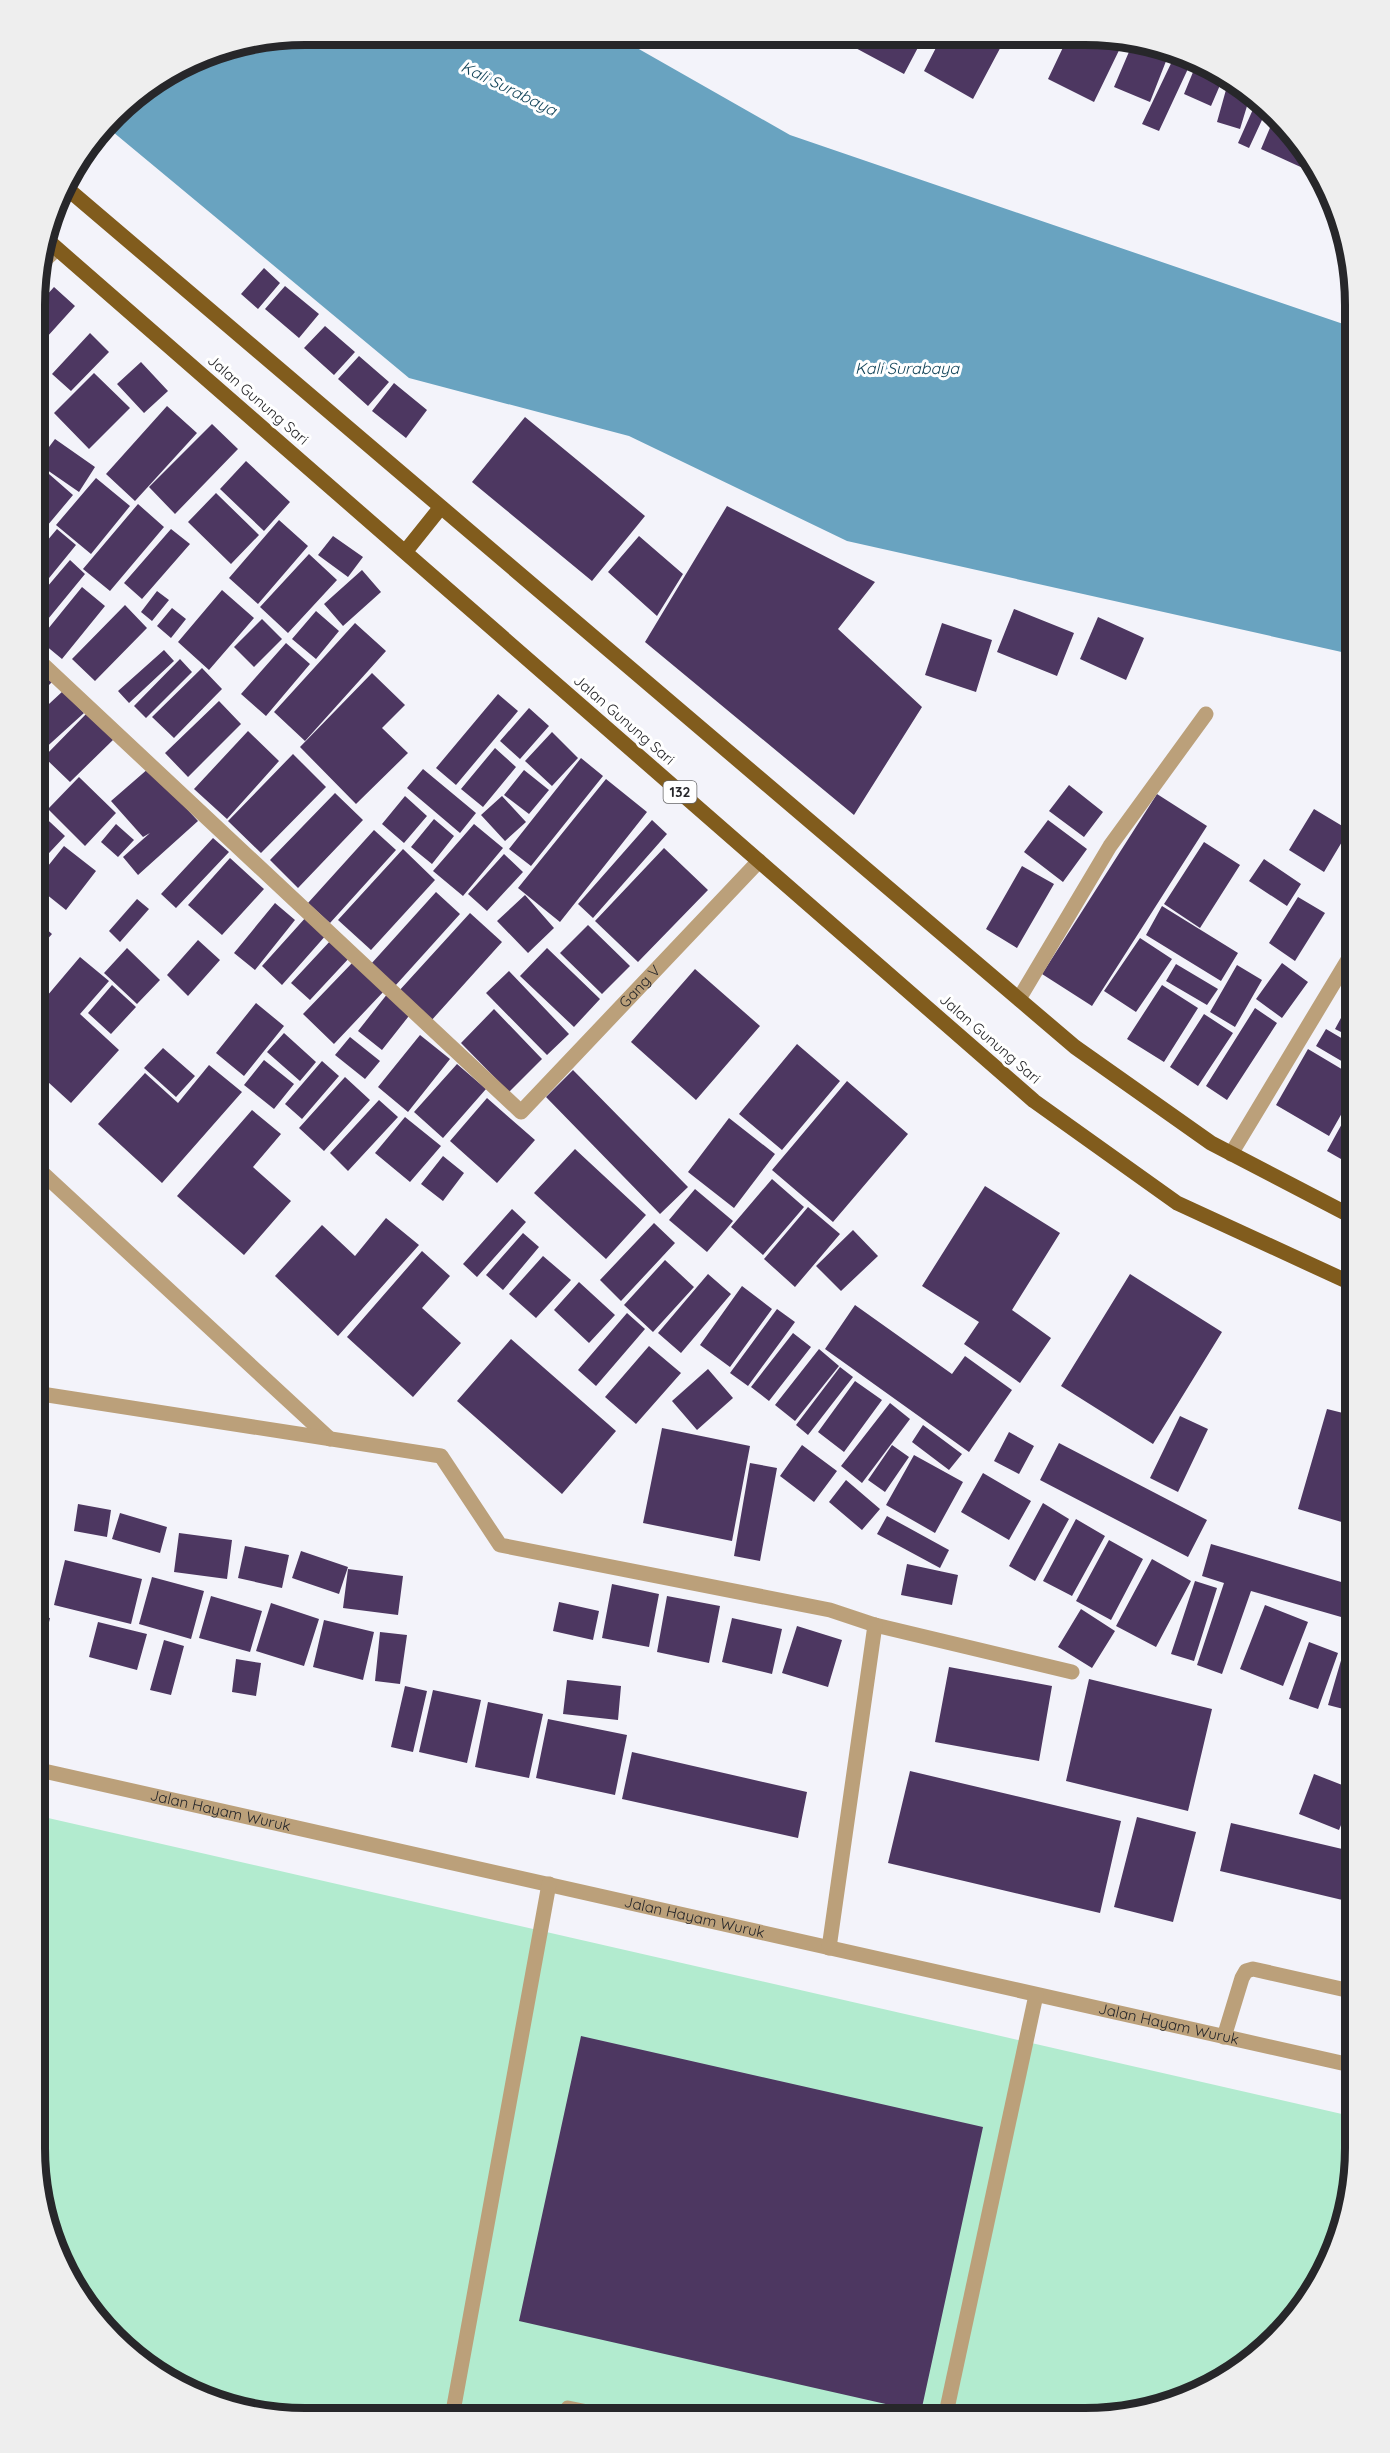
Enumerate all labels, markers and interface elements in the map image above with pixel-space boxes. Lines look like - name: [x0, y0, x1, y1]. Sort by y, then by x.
- water label: Kali Surabaya: [458, 56, 561, 120]
- street label: Jalan Gunung Sari: [204, 351, 313, 449]
- water label: Kali Surabaya: [855, 358, 960, 378]
- street label: Jalan Gunung Sari: [570, 671, 679, 769]
- road number: 132: [664, 781, 696, 803]
- street label: Gang V: [615, 961, 664, 1012]
- street label: Jalan Gunung Sari: [936, 990, 1045, 1088]
- street label: Jalan Hayam Wuruk: [148, 1785, 293, 1835]
- street label: Jalan Hayam Wuruk: [622, 1892, 767, 1942]
- street label: Jalan Hayam Wuruk: [1097, 1999, 1241, 2049]

